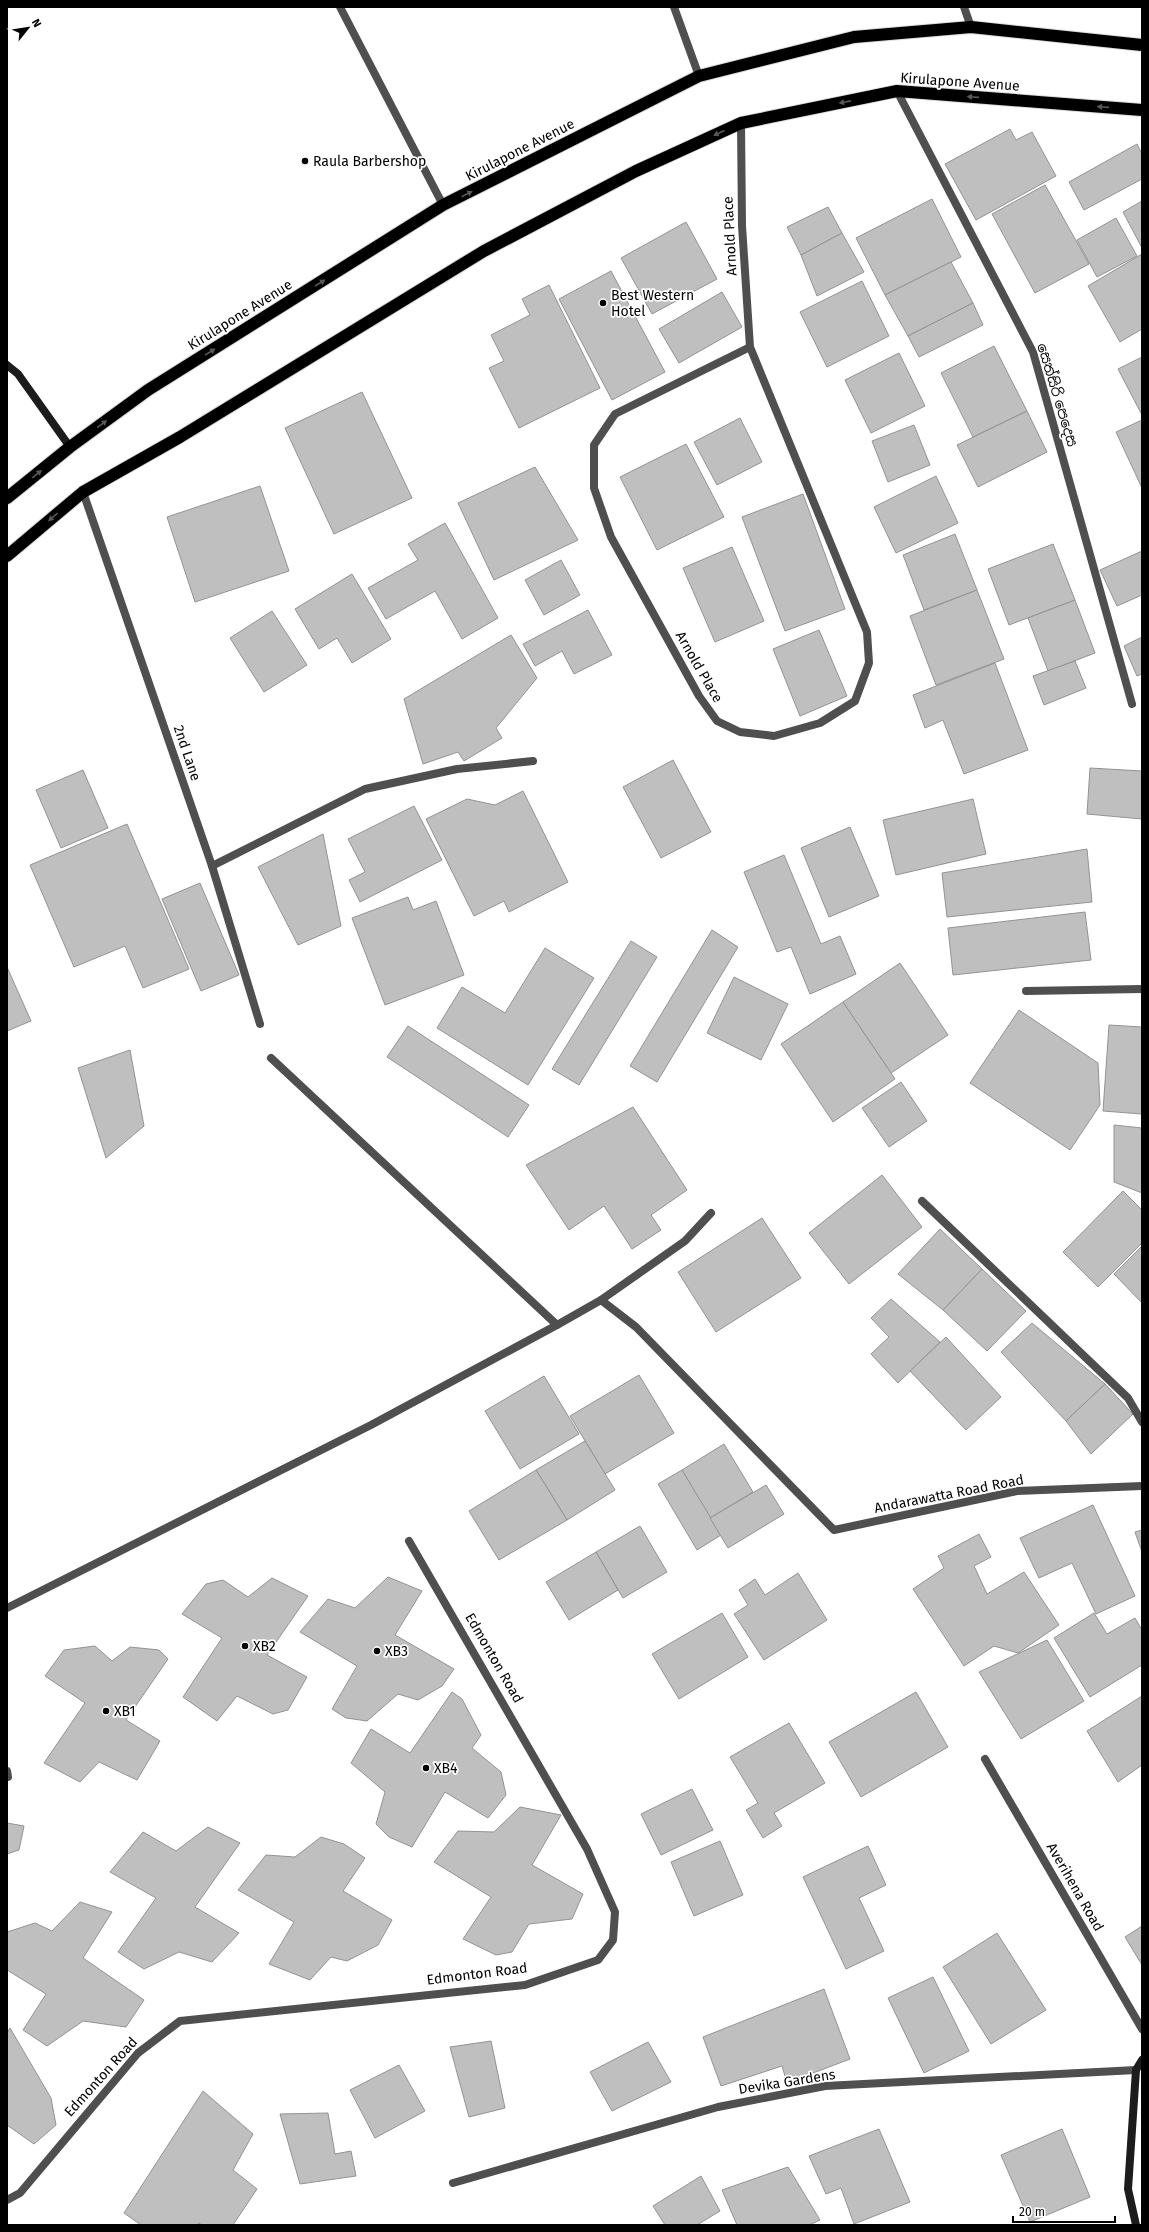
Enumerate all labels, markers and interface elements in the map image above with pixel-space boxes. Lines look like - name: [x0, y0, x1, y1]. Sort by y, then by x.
- north arrow: [8, 8, 48, 48]
- text: N: [29, 17, 44, 30]
- street label: Kirulapone Avenue: [900, 69, 1020, 95]
- one-way arrow: [967, 94, 979, 101]
- one-way arrow: [839, 99, 851, 105]
- one-way arrow: [1097, 103, 1109, 110]
- street label: Kirulapone Avenue: [463, 115, 577, 185]
- one-way arrow: [713, 129, 725, 136]
- place label: Raula Barbershop: [313, 153, 426, 170]
- marker: Raula Barbershop: [300, 156, 310, 166]
- one-way arrow: [461, 190, 473, 197]
- street label: Arnold Place: [719, 196, 741, 276]
- street label: Kirulapone Avenue: [185, 276, 295, 354]
- one-way arrow: [314, 279, 326, 286]
- place label: Best Western Hotel: [611, 287, 694, 320]
- marker: Best Western Hotel: [598, 298, 608, 308]
- street label: සෙත්සිරි පෙදෙස: [1033, 341, 1082, 449]
- one-way arrow: [204, 348, 216, 355]
- one-way arrow: [97, 420, 107, 428]
- one-way arrow: [32, 469, 43, 478]
- one-way arrow: [48, 513, 59, 522]
- street label: Arnold Place: [672, 628, 726, 706]
- street label: 2nd Lane: [170, 723, 204, 783]
- street label: Andarawatta Road Road: [873, 1471, 1025, 1517]
- street label: Edmonton Road: [461, 1610, 527, 1706]
- place label: XB2: [253, 1638, 276, 1655]
- marker: XB2: [240, 1641, 250, 1651]
- place label: XB3: [385, 1643, 408, 1660]
- marker: XB3: [372, 1646, 382, 1656]
- place label: XB1: [114, 1703, 136, 1720]
- marker: XB1: [101, 1706, 111, 1716]
- place label: XB4: [434, 1760, 458, 1777]
- marker: XB4: [421, 1763, 431, 1773]
- street label: Averihena Road: [1043, 1840, 1107, 1934]
- street label: Edmonton Road: [426, 1959, 528, 1989]
- street label: Edmonton Road: [61, 2034, 141, 2120]
- street label: Devika Gardens: [737, 2066, 837, 2098]
- scale bar: [1013, 2198, 1115, 2224]
- text: 20 m: [1019, 2205, 1045, 2219]

